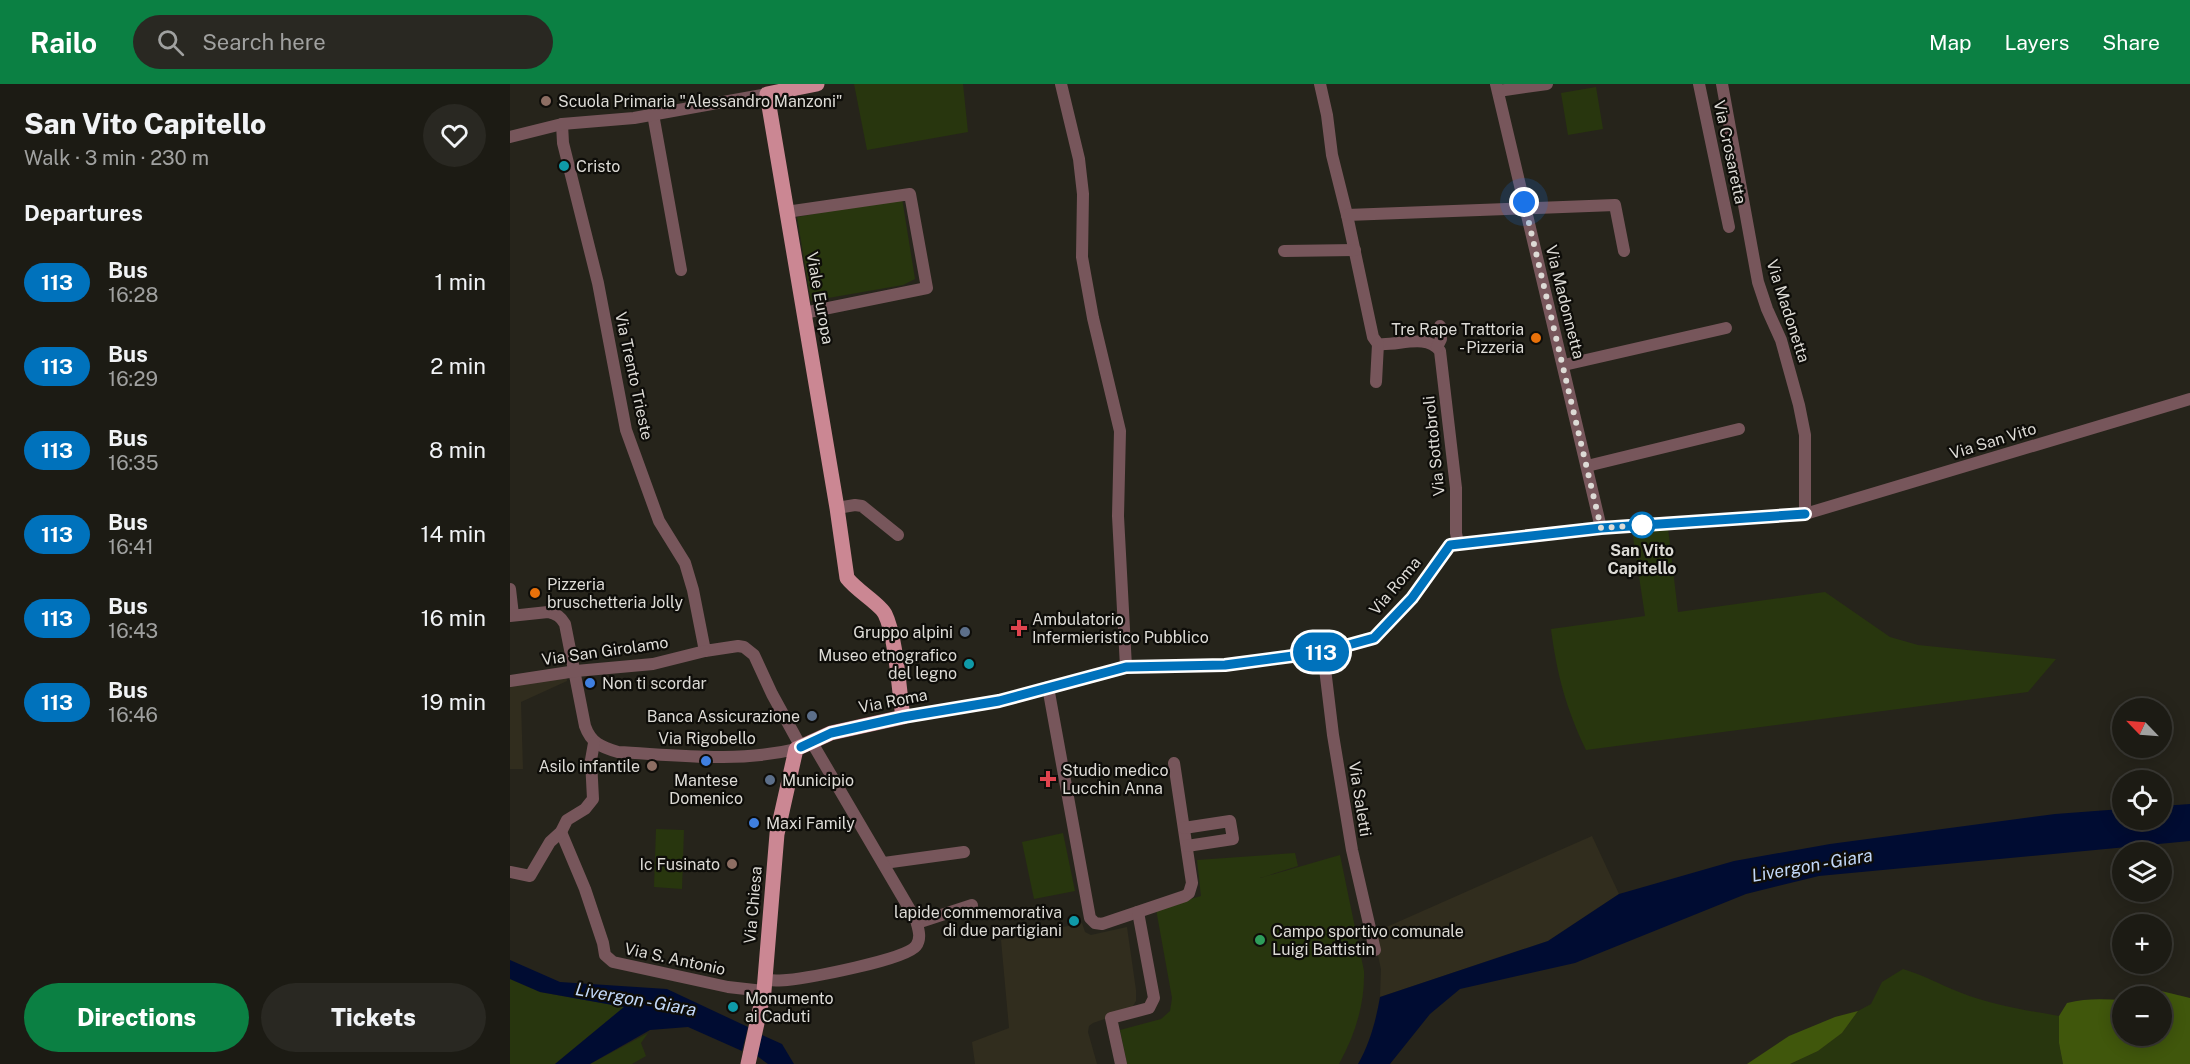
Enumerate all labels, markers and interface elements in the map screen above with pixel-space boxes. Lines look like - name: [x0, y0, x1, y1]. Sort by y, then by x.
- search box: [133, 15, 553, 69]
- text: Railo: [30, 26, 97, 59]
- icon: search: [154, 26, 187, 59]
- text: Search here: [202, 29, 326, 55]
- text: Map: [1929, 30, 1972, 55]
- text: Layers: [2005, 30, 2069, 55]
- text: Share: [2102, 30, 2160, 55]
- place label: Scuola Primaria "Alessandro Manzoni": [558, 92, 843, 111]
- marker: Scuola Primaria "Alessandro Manzoni": [539, 94, 553, 108]
- street label: Via Crosaretta: [1710, 98, 1750, 206]
- button: heart: [423, 104, 486, 167]
- text: San Vito Capitello: [24, 107, 266, 140]
- text: Walk · 3 min · 230 m: [24, 146, 209, 170]
- place label: Cristo: [576, 157, 620, 176]
- marker: Cristo: [557, 159, 571, 173]
- your location: [1509, 187, 1539, 217]
- text: Departures: [24, 200, 143, 226]
- street label: Via Madonnetta: [1542, 243, 1588, 361]
- street label: Viale Europa: [803, 250, 837, 346]
- text: Bus: [108, 257, 148, 283]
- street label: Via Madonetta: [1762, 257, 1814, 365]
- text: 1 min: [434, 269, 486, 295]
- text: 113: [41, 270, 73, 295]
- text: 16:28: [108, 283, 158, 307]
- street label: Via Trento Trieste: [611, 310, 657, 442]
- place label: Tre Rape Trattoria - Pizzeria: [1391, 320, 1524, 357]
- marker: Tre Rape Trattoria - Pizzeria: [1529, 331, 1543, 345]
- text: Bus: [108, 341, 148, 367]
- text: 2 min: [430, 353, 486, 379]
- text: 113: [41, 354, 73, 379]
- text: 16:29: [108, 367, 158, 391]
- street label: Via Sottobroli: [1419, 395, 1449, 497]
- street label: Via San Vito: [1947, 419, 2039, 463]
- text: Bus: [108, 425, 148, 451]
- text: 8 min: [429, 437, 486, 463]
- text: 113: [41, 438, 73, 463]
- text: 16:35: [108, 451, 159, 475]
- text: Bus: [108, 509, 148, 535]
- marker: San Vito Capitello: [1629, 512, 1655, 538]
- text: 14 min: [421, 521, 486, 547]
- text: 113: [41, 522, 73, 547]
- text: 16:41: [108, 535, 154, 559]
- place label: San Vito Capitello: [1608, 541, 1676, 578]
- street label: Via Roma: [1365, 553, 1425, 619]
- place label: Pizzeria bruschetteria Jolly: [547, 575, 684, 612]
- marker: Pizzeria bruschetteria Jolly: [528, 586, 542, 600]
- text: Bus: [108, 593, 148, 619]
- text: 16 min: [421, 605, 486, 631]
- text: 113: [41, 606, 73, 631]
- place label: Ambulatorio Infermieristico Pubblico: [1032, 610, 1209, 647]
- text: 16:43: [108, 619, 158, 643]
- marker: Ambulatorio Infermieristico Pubblico: [1010, 619, 1028, 637]
- place label: Gruppo alpini: [853, 623, 953, 642]
- marker: Gruppo alpini: [958, 625, 972, 639]
- line badge: 113: [1286, 632, 1356, 672]
- street label: Via San Girolamo: [541, 633, 669, 669]
- text: 113: [1305, 640, 1337, 665]
- place label: Museo etnografico del legno: [818, 646, 957, 683]
- marker: Museo etnografico del legno: [962, 657, 976, 671]
- place label: Non ti scordar: [602, 674, 707, 693]
- marker: Non ti scordar: [583, 676, 597, 690]
- text: Bus: [108, 677, 148, 703]
- street label: Via Roma: [857, 685, 929, 717]
- text: 19 min: [421, 689, 486, 715]
- text: 113: [41, 690, 73, 715]
- north arrow: [2112, 698, 2172, 758]
- map controls: [2112, 698, 2172, 1046]
- text: 16:46: [108, 703, 158, 727]
- place label: Banca Assicurazione: [647, 707, 800, 726]
- marker: Banca Assicurazione: [805, 709, 819, 723]
- street label: Via Rigobello: [658, 729, 756, 748]
- marker: Mantese Domenico: [699, 754, 713, 768]
- place label: Asilo infantile: [538, 757, 640, 776]
- marker: Asilo infantile: [645, 759, 659, 773]
- street label: Via Saletti: [1345, 760, 1375, 838]
- place label: Studio medico Lucchin Anna: [1062, 761, 1168, 798]
- marker: Studio medico Lucchin Anna: [1039, 770, 1057, 788]
- button: locate: [2112, 770, 2172, 830]
- place label: Mantese Domenico: [669, 771, 743, 808]
- place label: Municipio: [782, 771, 854, 790]
- marker: Municipio: [763, 773, 777, 787]
- place label: Maxi Family: [766, 814, 855, 833]
- marker: Maxi Family: [747, 816, 761, 830]
- button: layers: [2112, 842, 2172, 902]
- water label: Livergon - Giara: [1750, 844, 1874, 886]
- place label: Ic Fusinato: [640, 855, 720, 874]
- marker: Ic Fusinato: [725, 857, 739, 871]
- street label: Via Chiesa: [740, 865, 766, 945]
- place label: lapide commemorativa di due partigiani: [894, 903, 1062, 940]
- marker: lapide commemorativa di due partigiani: [1067, 914, 1081, 928]
- button: +: [2112, 914, 2172, 974]
- place label: Campo sportivo comunale Luigi Battistin: [1272, 922, 1464, 959]
- marker: Campo sportivo comunale Luigi Battistin: [1253, 933, 1267, 947]
- street label: Via S. Antonio: [623, 939, 727, 979]
- water label: Livergon - Giara: [574, 978, 698, 1020]
- button: Directions: [24, 983, 249, 1052]
- button: Tickets: [261, 983, 486, 1052]
- button: −: [2112, 986, 2172, 1046]
- place label: Monumento ai Caduti: [745, 989, 834, 1026]
- marker: Monumento ai Caduti: [726, 1000, 740, 1014]

